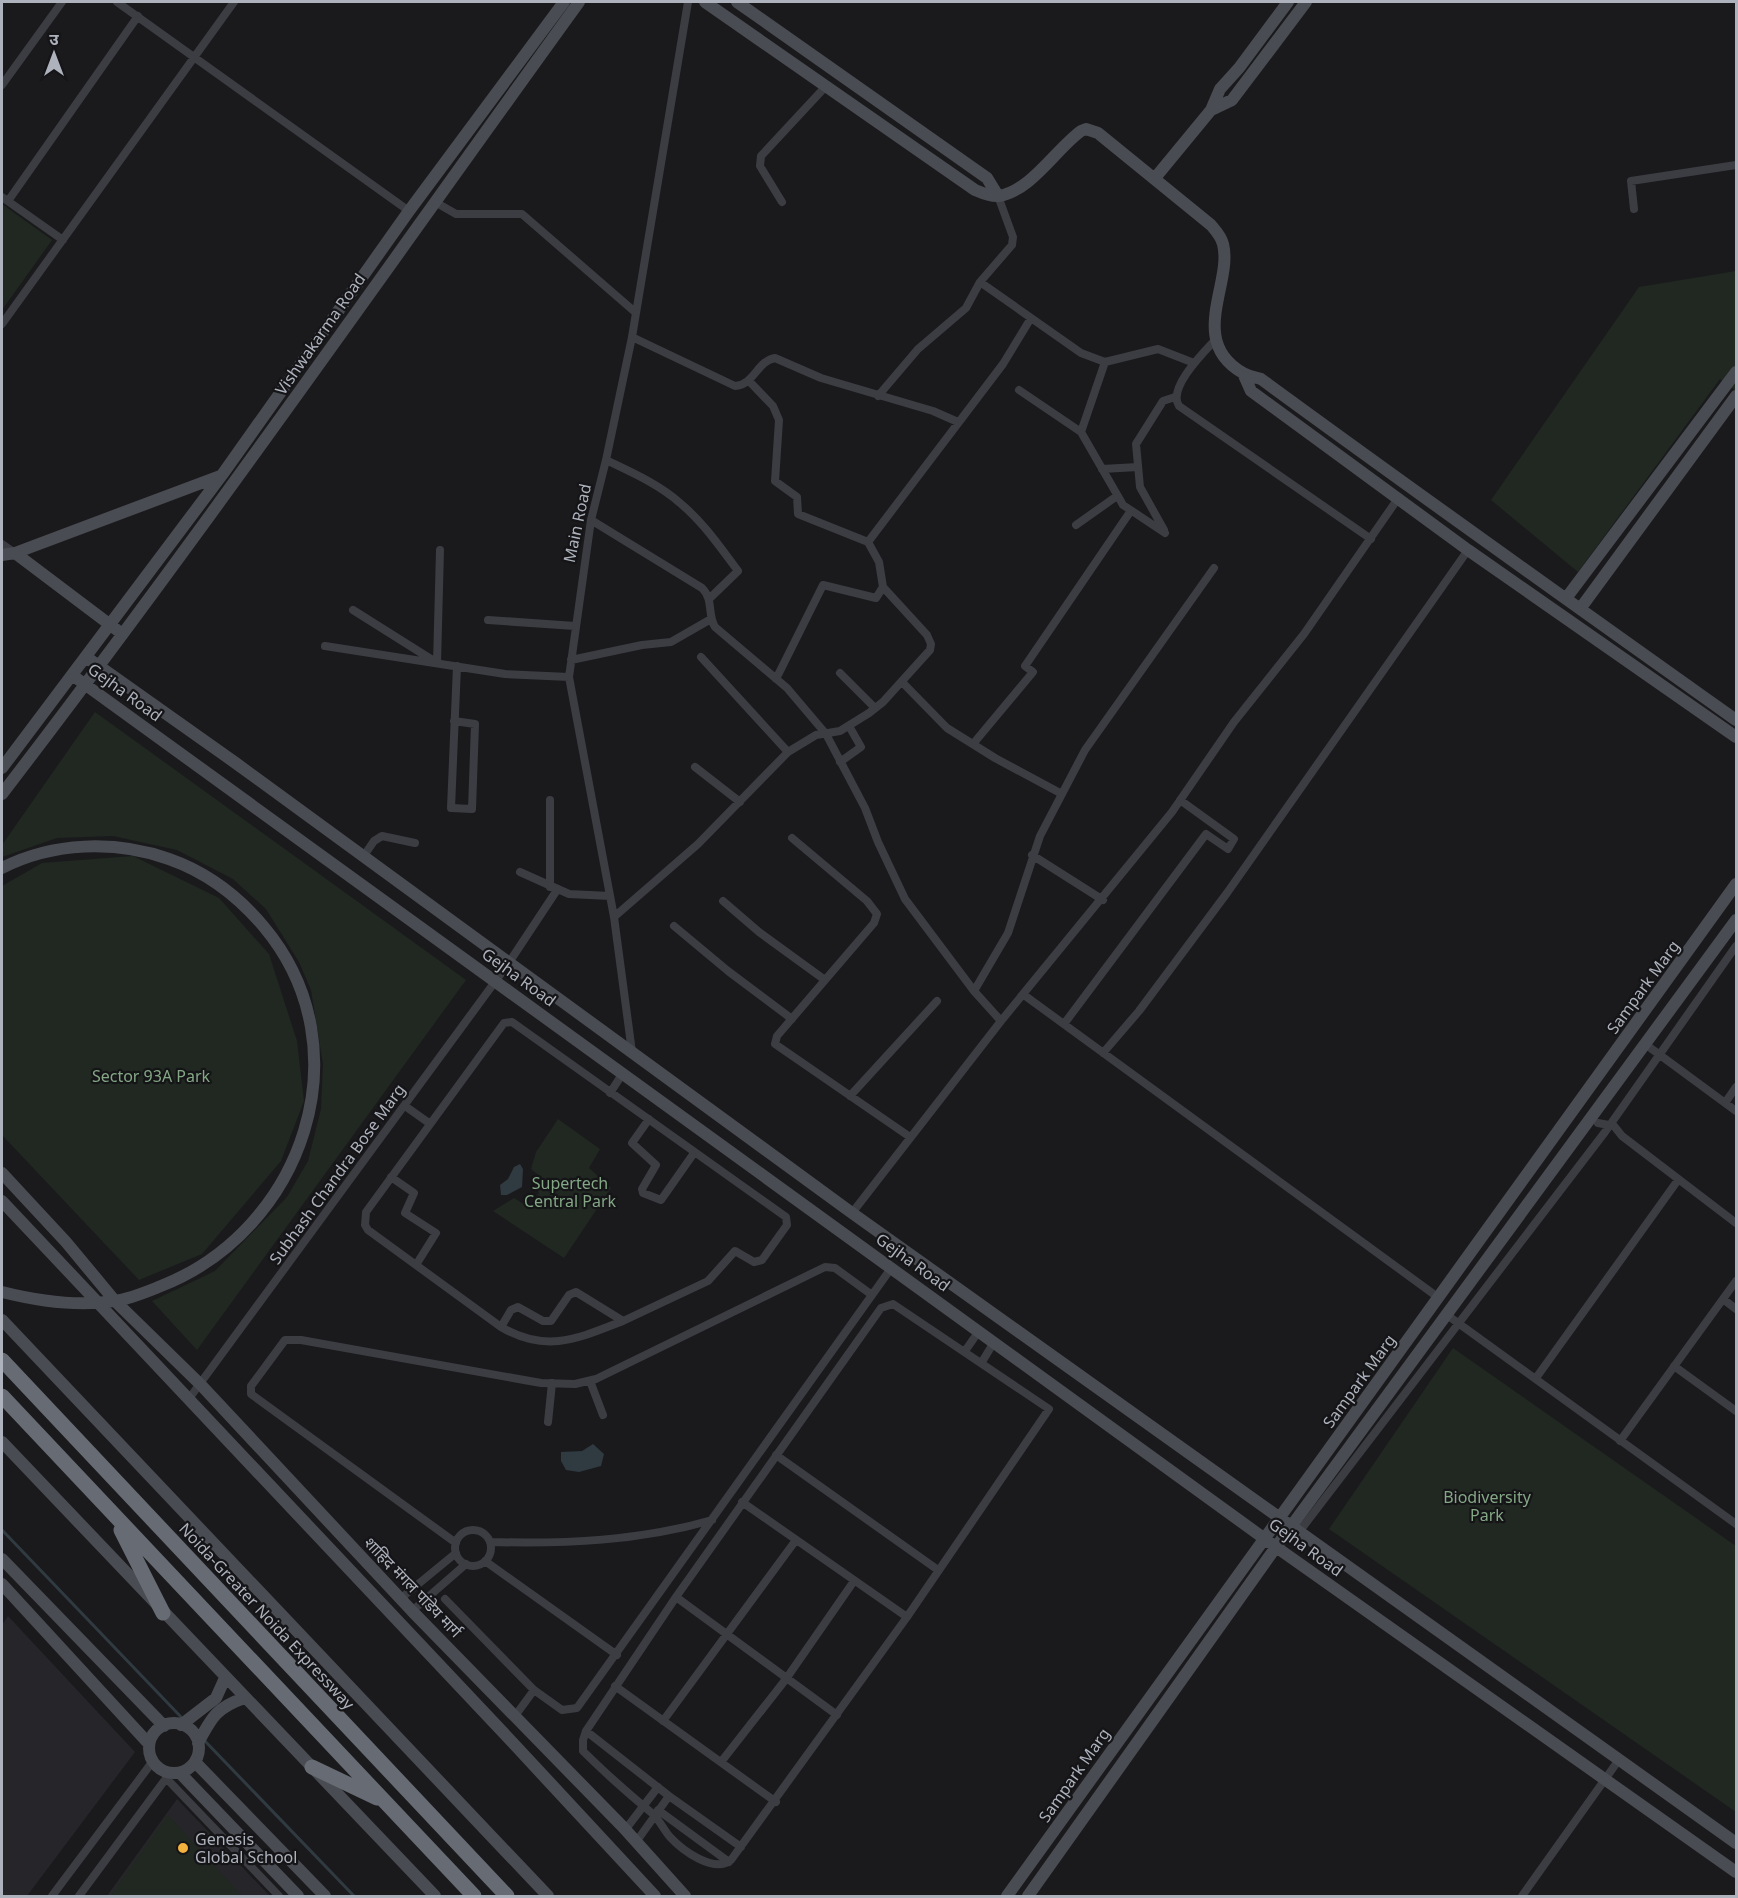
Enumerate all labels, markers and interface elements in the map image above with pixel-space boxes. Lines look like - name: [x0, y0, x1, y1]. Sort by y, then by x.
- north arrow: [24, 24, 84, 84]
- text: उ: [49, 28, 59, 50]
- street label: Vishwakarma Road: [270, 269, 370, 399]
- street label: Main Road: [558, 482, 596, 564]
- street label: Gejha Road: [84, 658, 166, 726]
- street label: Sampark Marg: [1602, 936, 1684, 1038]
- street label: Gejha Road: [478, 943, 560, 1011]
- park label: Sector 93A Park: [92, 1065, 211, 1087]
- street label: Subhash Chandra Bose Marg: [264, 1079, 410, 1269]
- park label: Supertech Central Park: [524, 1172, 617, 1212]
- street label: Gejha Road: [872, 1228, 954, 1296]
- street label: Sampark Marg: [1318, 1330, 1400, 1432]
- park label: Biodiversity Park: [1443, 1486, 1532, 1526]
- street label: Gejha Road: [1265, 1513, 1347, 1581]
- street label: Noida-Greater Noida Expressway: [174, 1518, 360, 1715]
- street label: शाहिद मंगल पांडेय मार्ग: [359, 1532, 467, 1643]
- street label: Sampark Marg: [1033, 1723, 1115, 1827]
- place label: Genesis Global School: [195, 1828, 297, 1868]
- marker: Genesis Global School: [176, 1841, 190, 1855]

